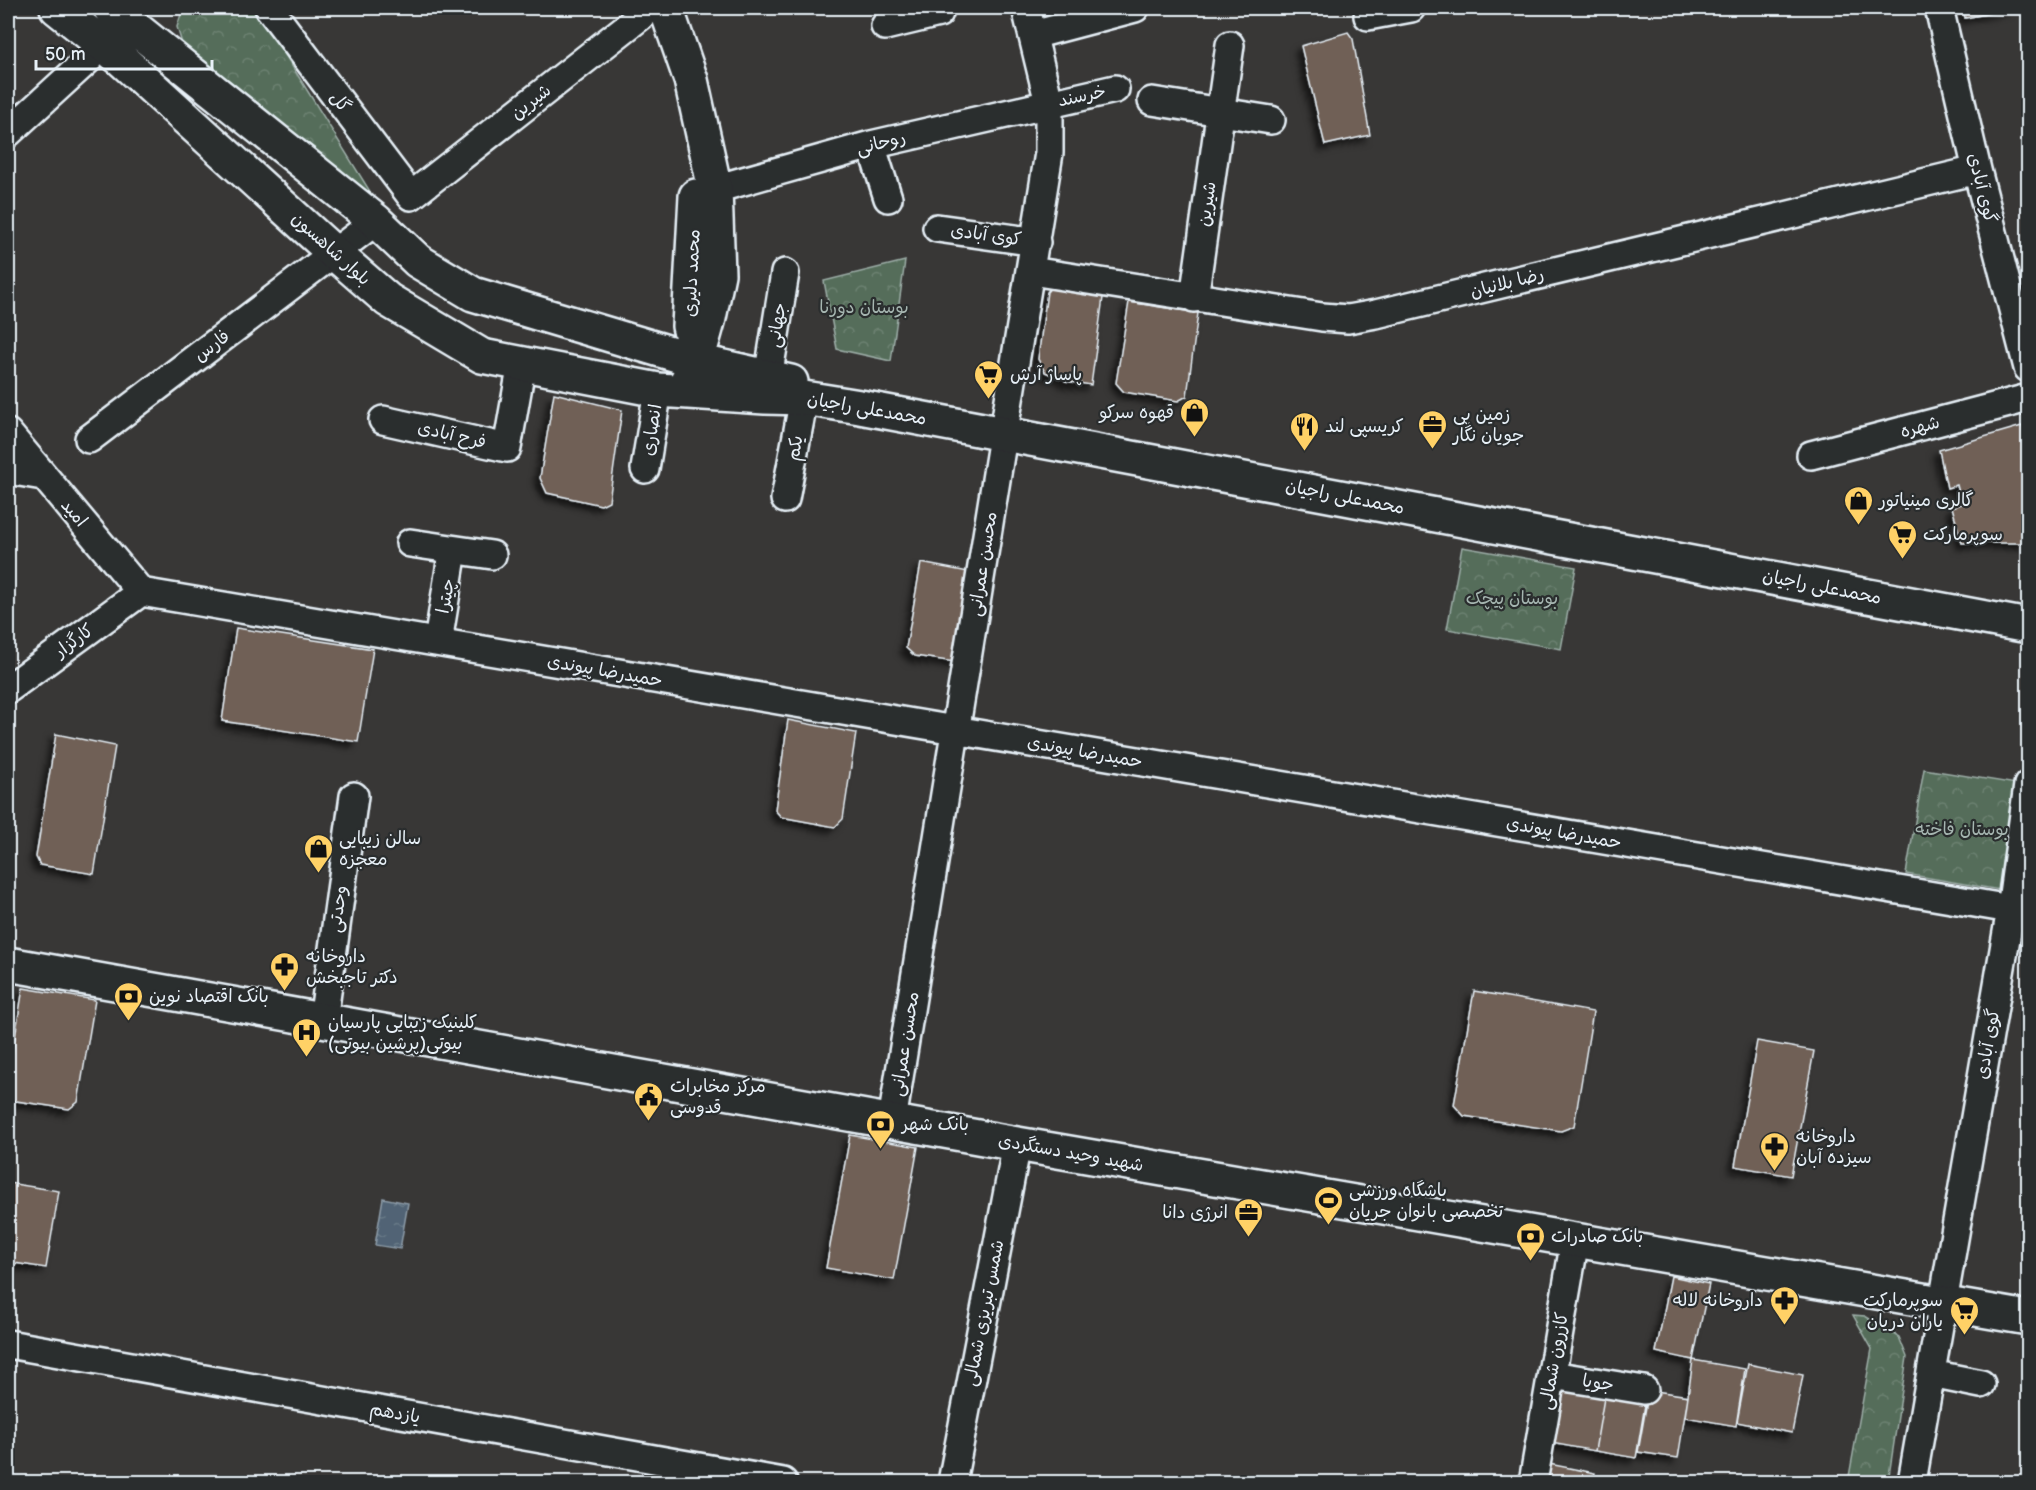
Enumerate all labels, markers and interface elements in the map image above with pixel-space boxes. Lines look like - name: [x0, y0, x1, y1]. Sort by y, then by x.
- scale bar: [36, 33, 212, 71]
- text: 50 m: [45, 44, 86, 65]
- street label: شیرین: [507, 80, 555, 124]
- street label: خرسند: [1056, 81, 1108, 111]
- street label: گل: [325, 87, 355, 117]
- street label: روحانی: [854, 127, 908, 159]
- street label: گوی آبادی: [1963, 151, 2001, 225]
- street label: شیرین: [1193, 180, 1221, 228]
- street label: بلوار شاهسون: [287, 208, 375, 290]
- street label: کوی آبادی: [949, 220, 1023, 250]
- street label: محمد دلیری: [679, 228, 705, 318]
- street label: رضا بلانیان: [1468, 264, 1546, 302]
- park label: بوستان دورنا: [819, 297, 909, 318]
- street label: جهانی: [763, 301, 791, 349]
- street label: فارس: [190, 326, 234, 366]
- supermarket icon: پاساژ آرش: [973, 358, 1005, 400]
- place label: پاساژ آرش: [1010, 364, 1082, 386]
- street label: محمدعلی راجیان: [806, 388, 928, 430]
- shop icon: قهوه سرکو: [1179, 396, 1211, 438]
- place label: قهوه سرکو: [1098, 402, 1174, 424]
- street label: انصاری: [638, 403, 666, 457]
- place label: زمین پی جویان نگار: [1451, 404, 1524, 446]
- office icon: زمین پی جویان نگار: [1416, 408, 1448, 450]
- restaurant icon: کریسپی لند: [1288, 410, 1320, 452]
- street label: شهره: [1898, 412, 1942, 442]
- place label: کریسپی لند: [1325, 416, 1404, 438]
- street label: فرح آبادی: [416, 417, 488, 454]
- street label: یکم: [782, 433, 811, 463]
- street label: محمدعلی راجیان: [1284, 475, 1406, 519]
- shop icon: گالری مینیاتور: [1842, 484, 1874, 526]
- place label: گالری مینیاتور: [1877, 490, 1974, 512]
- street label: امید: [56, 495, 92, 531]
- street label: محسن عمرانی: [964, 510, 1002, 618]
- supermarket icon: سوپرمارکت: [1886, 518, 1918, 560]
- place label: سوپرمارکت: [1923, 524, 2003, 546]
- street label: محمدعلی راجیان: [1761, 565, 1883, 609]
- street label: چیترا: [433, 577, 460, 615]
- park label: بوستان پیچک: [1466, 588, 1558, 610]
- street label: کارگزار: [49, 620, 98, 663]
- street label: حمیدرضا پیوندی: [546, 651, 664, 692]
- street label: حمیدرضا پیوندی: [1026, 732, 1144, 773]
- street label: حمیدرضا پیوندی: [1505, 813, 1623, 854]
- park label: بوستان فاخته: [1915, 819, 2009, 840]
- place label: سالن زیبایی معجزه: [339, 828, 421, 870]
- shop icon: سالن زیبایی معجزه: [302, 832, 334, 874]
- street label: وحدتی: [324, 884, 352, 934]
- place label: داروخانه دکتر تاجبخش: [306, 946, 398, 988]
- pharmacy icon: داروخانه دکتر تاجبخش: [269, 950, 301, 992]
- bank icon: بانک اقتصاد نوین: [112, 980, 144, 1022]
- place label: بانک اقتصاد نوین: [149, 986, 269, 1007]
- street label: محسن عمرانی: [886, 990, 924, 1098]
- street label: گوی آبادی: [1971, 1007, 2005, 1081]
- place label: کلینیک زیبایی پارسیان بیوتی(پرشین بیوتی): [328, 1012, 478, 1055]
- hospital icon: کلینیک زیبایی پارسیان بیوتی(پرشین بیوتی): [291, 1016, 323, 1058]
- place label: مرکز مخابرات قدوسی: [670, 1076, 766, 1118]
- public building icon: مرکز مخابرات قدوسی: [633, 1080, 665, 1122]
- bank icon: بانک شهر: [865, 1108, 897, 1150]
- place label: بانک شهر: [900, 1114, 969, 1135]
- place label: داروخانه سیزده آبان: [1796, 1126, 1872, 1168]
- street label: شهید وحید دستگردی: [997, 1130, 1145, 1176]
- pharmacy icon: داروخانه سیزده آبان: [1759, 1130, 1791, 1172]
- place label: باشگاه ورزشی تخصصی بانوان جریان: [1349, 1180, 1504, 1222]
- sports icon: باشگاه ورزشی تخصصی بانوان جریان: [1312, 1184, 1344, 1226]
- office icon: انرژی دانا: [1233, 1196, 1265, 1238]
- place label: انرژی دانا: [1162, 1202, 1228, 1223]
- bank icon: بانک صادرات: [1514, 1220, 1546, 1262]
- place label: بانک صادرات: [1551, 1226, 1643, 1247]
- street label: شمس تبریزی شمالی: [960, 1238, 1008, 1388]
- pharmacy icon: داروخانه لاله: [1768, 1284, 1800, 1326]
- place label: داروخانه لاله: [1673, 1290, 1763, 1311]
- place label: سوپرمارکت یاران دریان: [1863, 1290, 1943, 1332]
- supermarket icon: سوپرمارکت یاران دریان: [1948, 1294, 1980, 1336]
- street label: کازرون شمالی: [1535, 1310, 1573, 1411]
- street label: جویا: [1581, 1370, 1615, 1396]
- street label: یازدهم: [368, 1398, 422, 1431]

